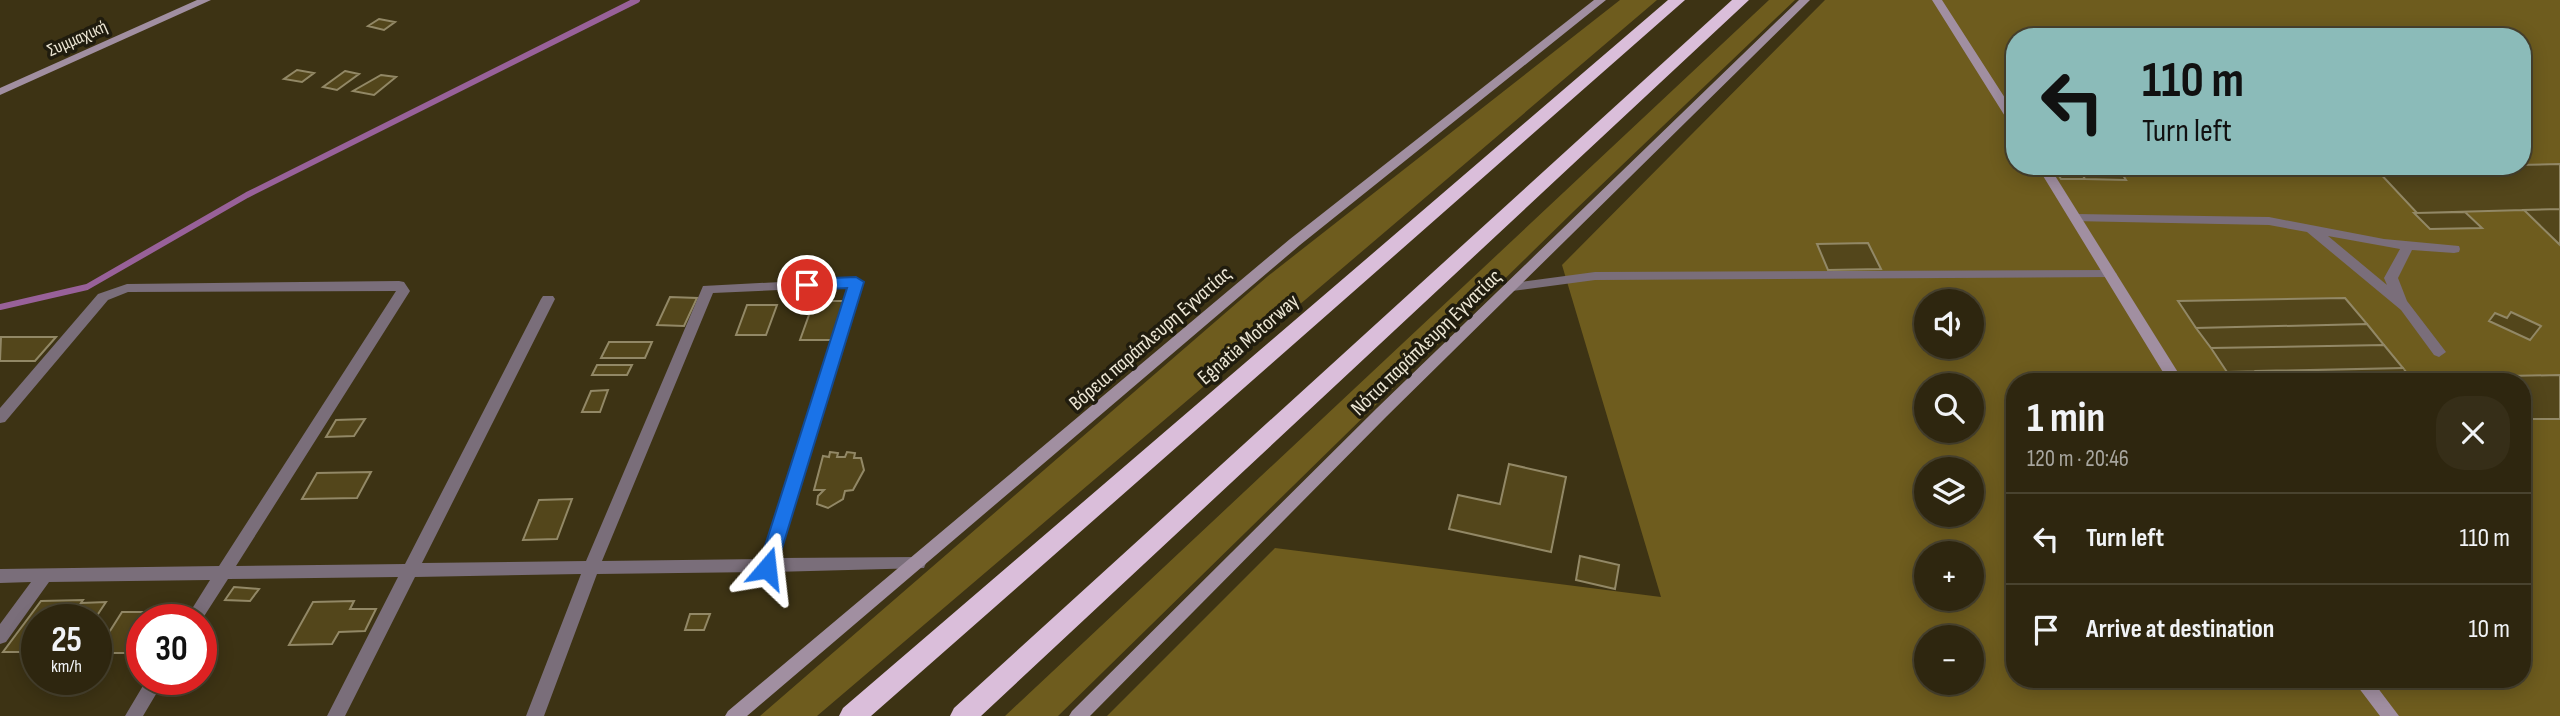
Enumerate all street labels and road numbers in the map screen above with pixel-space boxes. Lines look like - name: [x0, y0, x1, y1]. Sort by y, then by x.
- street label: Συμμαχική: [44, 16, 110, 61]
- street label: Βόρεια παράπλευρη Εγνατίας: [1064, 261, 1237, 416]
- street label: Νότια παράπλευρη Εγνατίας: [1346, 264, 1507, 421]
- street label: Egnatia Motorway: [1193, 289, 1304, 390]

